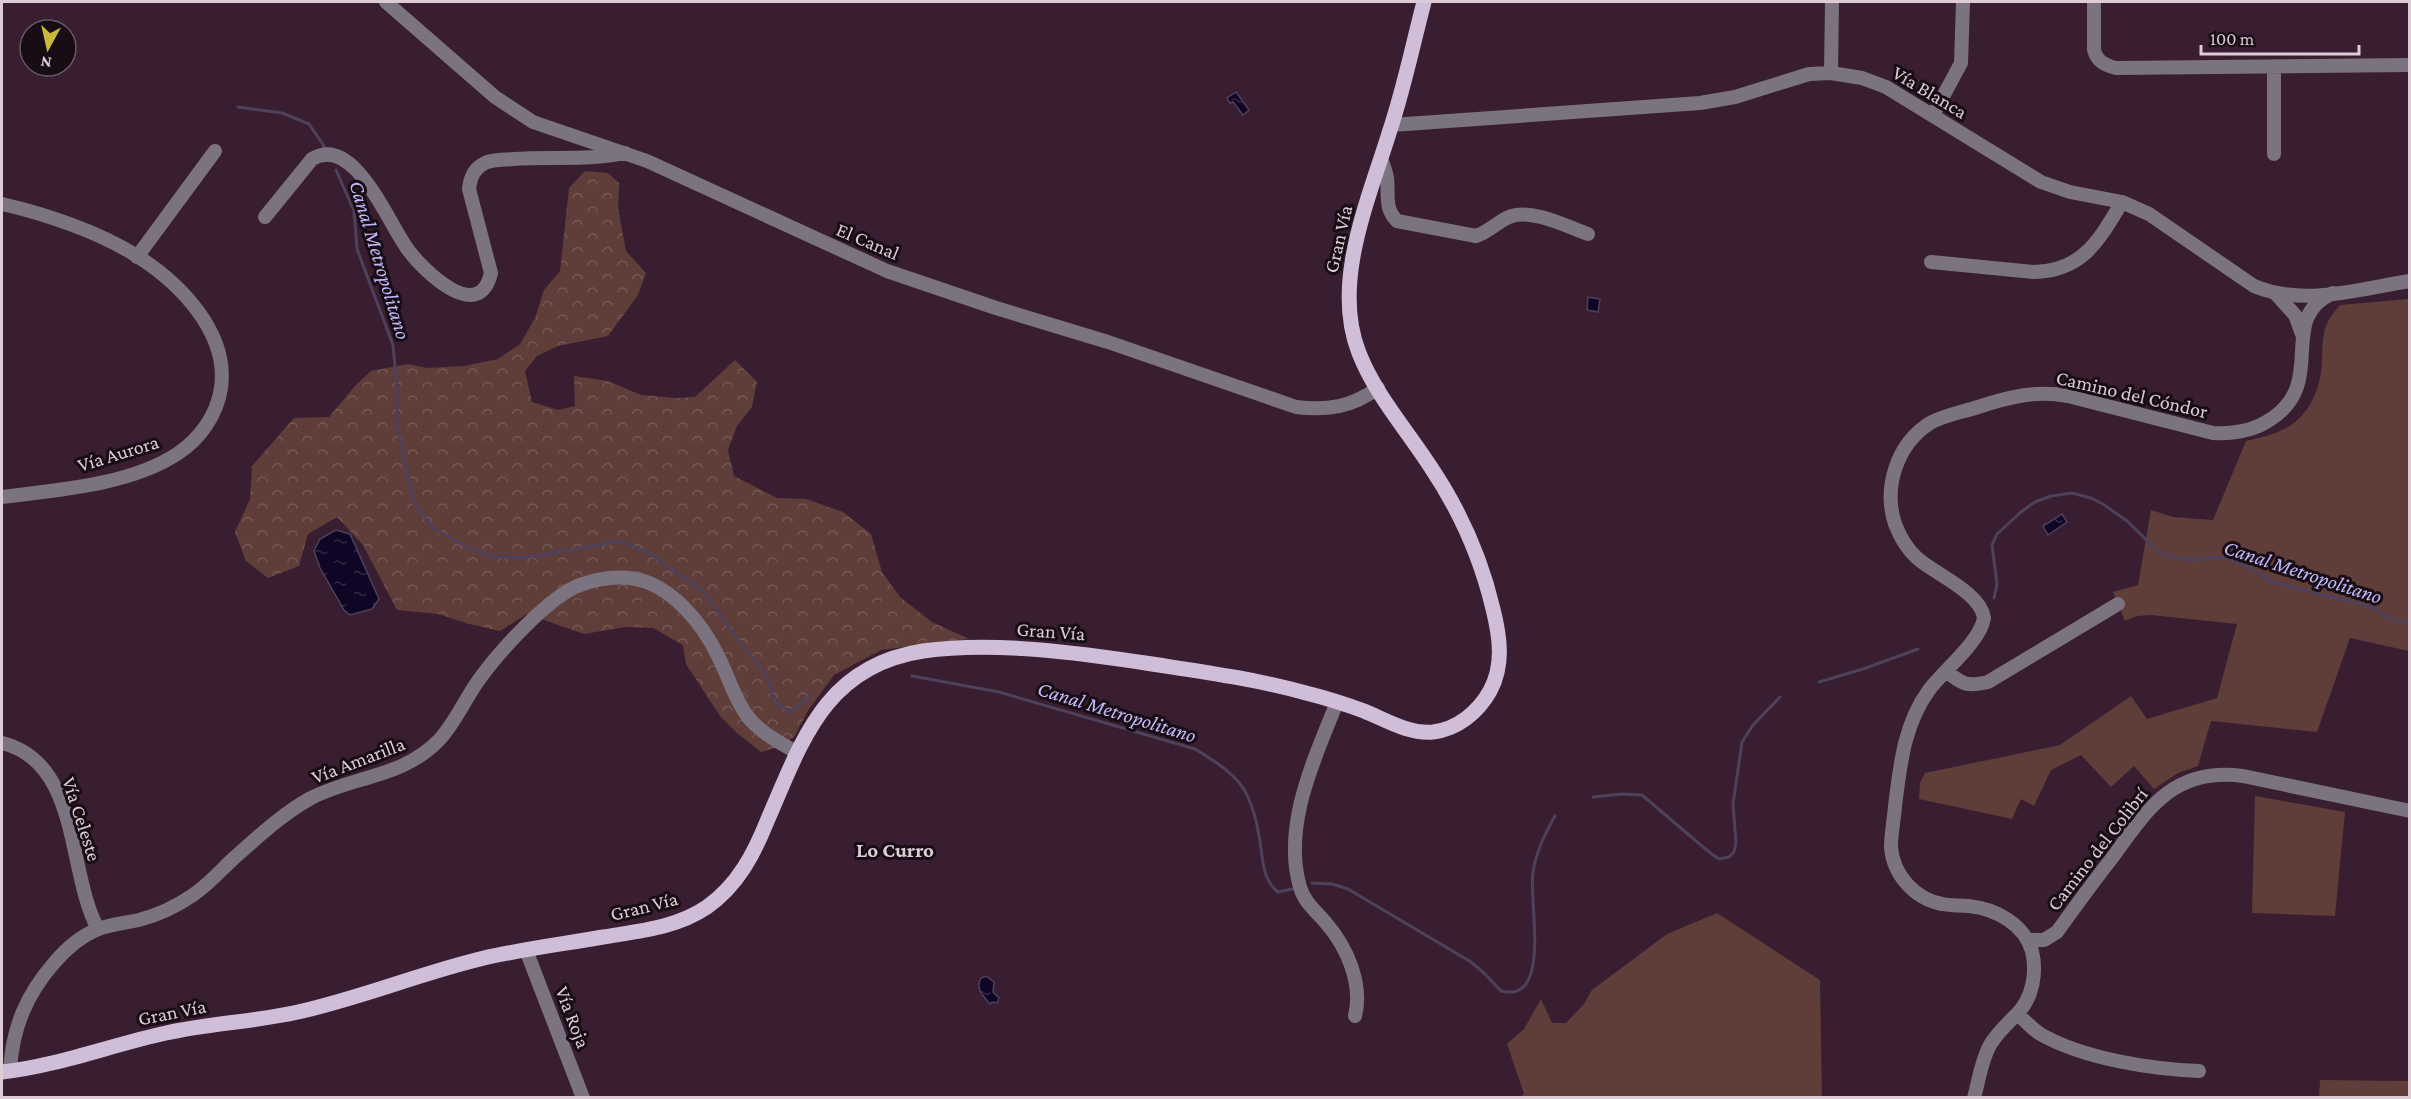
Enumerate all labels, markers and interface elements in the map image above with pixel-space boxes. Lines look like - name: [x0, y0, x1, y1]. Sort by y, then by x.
- north arrow: [18, 18, 78, 78]
- scale bar: [2201, 18, 2358, 56]
- text: 100 m: [2210, 29, 2255, 49]
- text: N: [39, 53, 53, 72]
- street label: Vía Blanca: [1889, 61, 1971, 123]
- water label: Canal Metropolitano: [344, 178, 416, 342]
- street label: Gran Vía: [1320, 203, 1356, 275]
- street label: El Canal: [833, 218, 903, 264]
- street label: Camino del Cóndor: [2054, 366, 2210, 422]
- street label: Vía Aurora: [75, 430, 161, 476]
- water label: Canal Metropolitano: [2221, 535, 2385, 609]
- street label: Gran Vía: [1016, 618, 1086, 644]
- water label: Canal Metropolitano: [1035, 676, 1199, 748]
- street label: Vía Amarilla: [308, 732, 408, 788]
- street label: Vía Celeste: [58, 774, 106, 864]
- street label: Camino del Colibrí: [2042, 783, 2152, 915]
- district label: Lo Curro: [856, 838, 934, 862]
- street label: Gran Vía: [608, 887, 680, 925]
- street label: Vía Roja: [550, 983, 595, 1051]
- street label: Gran Vía: [136, 995, 208, 1029]

